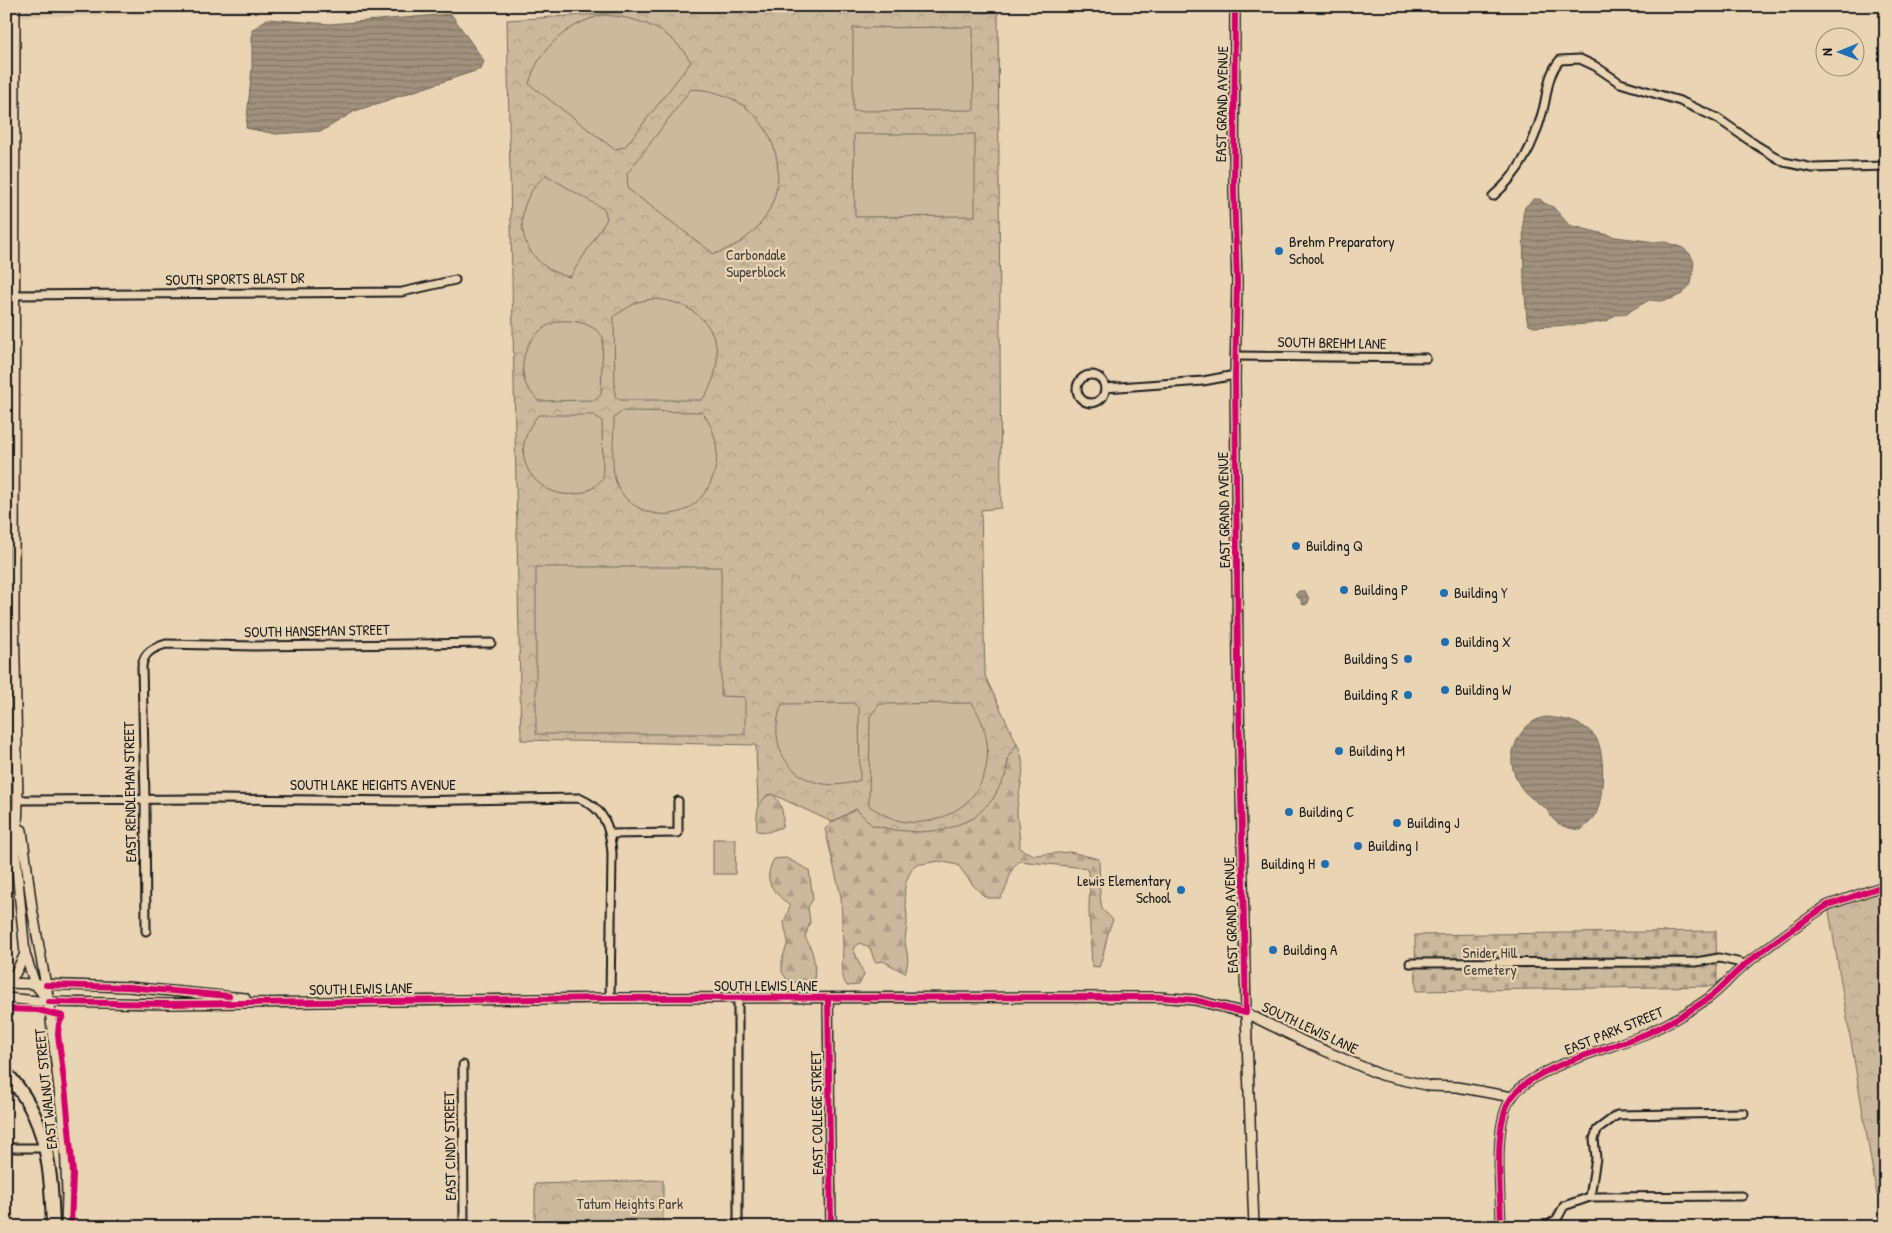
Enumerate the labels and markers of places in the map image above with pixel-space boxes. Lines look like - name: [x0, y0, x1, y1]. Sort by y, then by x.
- place label: Brehm Preparatory School: [1289, 231, 1395, 269]
- marker: Brehm Preparatory School: [1273, 245, 1285, 257]
- place label: Building Q: [1306, 535, 1363, 556]
- marker: Building Q: [1290, 540, 1302, 552]
- place label: Building P: [1354, 579, 1408, 600]
- place label: Building Y: [1454, 582, 1508, 603]
- marker: Building P: [1338, 584, 1350, 596]
- marker: Building Y: [1438, 587, 1450, 599]
- place label: Building X: [1455, 631, 1511, 652]
- marker: Building X: [1439, 636, 1451, 648]
- place label: Building S: [1344, 648, 1398, 669]
- marker: Building S: [1402, 653, 1414, 665]
- place label: Building W: [1455, 679, 1512, 700]
- place label: Building R: [1344, 684, 1398, 705]
- marker: Building W: [1439, 684, 1451, 696]
- marker: Building R: [1402, 689, 1414, 701]
- place label: Building M: [1349, 740, 1405, 761]
- marker: Building M: [1333, 745, 1345, 757]
- place label: Building C: [1299, 801, 1354, 822]
- marker: Building C: [1283, 806, 1295, 818]
- place label: Building J: [1407, 812, 1460, 833]
- marker: Building J: [1391, 817, 1403, 829]
- place label: Building I: [1368, 835, 1419, 856]
- marker: Building I: [1352, 840, 1364, 852]
- place label: Building H: [1261, 853, 1315, 874]
- marker: Building H: [1319, 858, 1331, 870]
- place label: Lewis Elementary School: [1077, 870, 1171, 908]
- marker: Lewis Elementary School: [1175, 884, 1187, 896]
- place label: Building A: [1283, 939, 1338, 960]
- marker: Building A: [1267, 944, 1279, 956]

